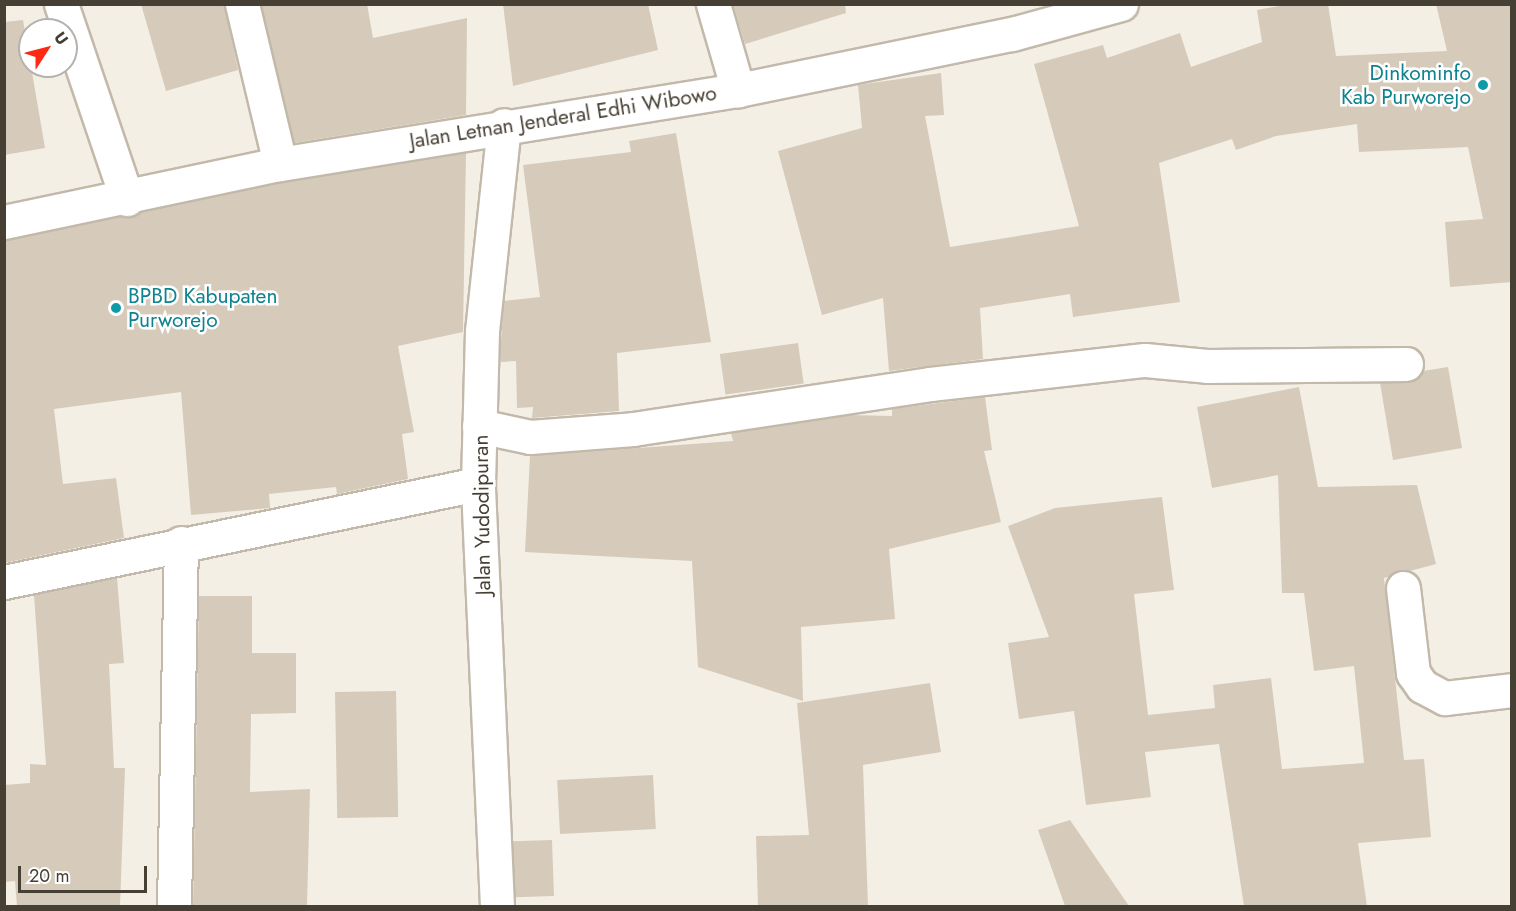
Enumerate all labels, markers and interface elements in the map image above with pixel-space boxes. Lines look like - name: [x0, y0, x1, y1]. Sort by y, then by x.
- north arrow: [18, 18, 78, 78]
- text: U: [49, 27, 74, 50]
- place label: Dinkominfo Kab Purworejo: [1341, 60, 1471, 110]
- marker: Dinkominfo Kab Purworejo: [1476, 78, 1490, 92]
- street label: Jalan Letnan Jenderal Edhi Wibowo: [408, 80, 718, 154]
- place label: BPBD Kabupaten Purworejo: [128, 283, 277, 333]
- marker: BPBD Kabupaten Purworejo: [109, 301, 123, 315]
- street label: Jalan Yudodipuran: [468, 434, 496, 596]
- scale bar: [21, 854, 150, 892]
- text: 20 m: [29, 863, 69, 889]

